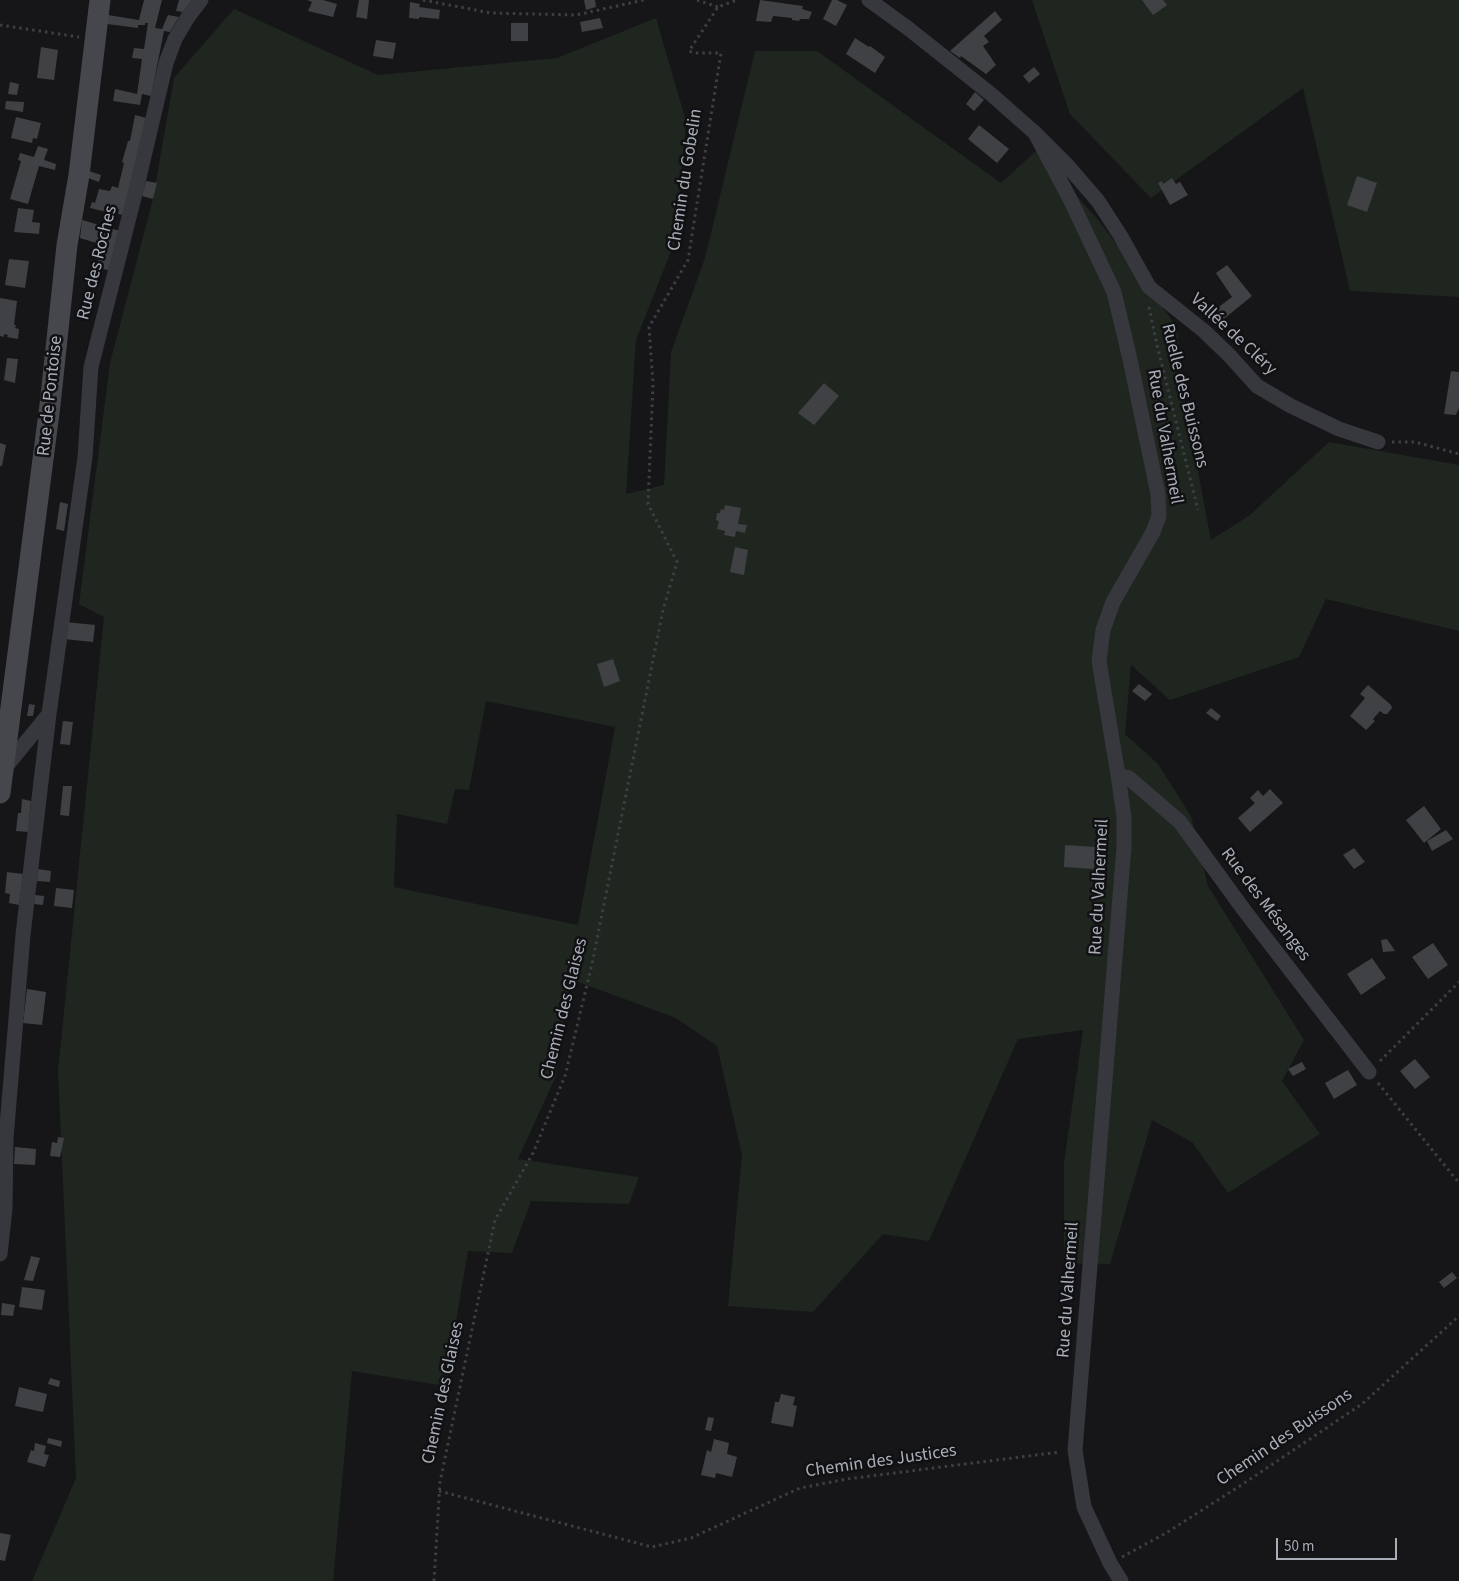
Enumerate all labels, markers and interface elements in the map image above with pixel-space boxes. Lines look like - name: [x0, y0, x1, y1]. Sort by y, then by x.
- street label: Chemin du Gobelin: [664, 107, 708, 253]
- street label: Rue des Roches: [73, 204, 123, 322]
- street label: Vallée de Cléry: [1185, 290, 1281, 380]
- street label: Ruelle des Buissons: [1156, 322, 1212, 470]
- street label: Rue de Pontoise: [34, 335, 68, 457]
- street label: Rue du Valhermeil: [1142, 368, 1186, 506]
- street label: Rue du Valhermeil: [1086, 818, 1114, 956]
- street label: Rue des Mésanges: [1215, 844, 1315, 966]
- street label: Chemin des Glaises: [537, 936, 593, 1082]
- street label: Rue du Valhermeil: [1053, 1221, 1085, 1359]
- street label: Chemin des Glaises: [418, 1320, 470, 1466]
- street label: Chemin des Buissons: [1213, 1385, 1357, 1491]
- street label: Chemin des Justices: [804, 1441, 958, 1483]
- scale bar: [1279, 1528, 1400, 1560]
- text: 50 m: [1284, 1536, 1314, 1557]

